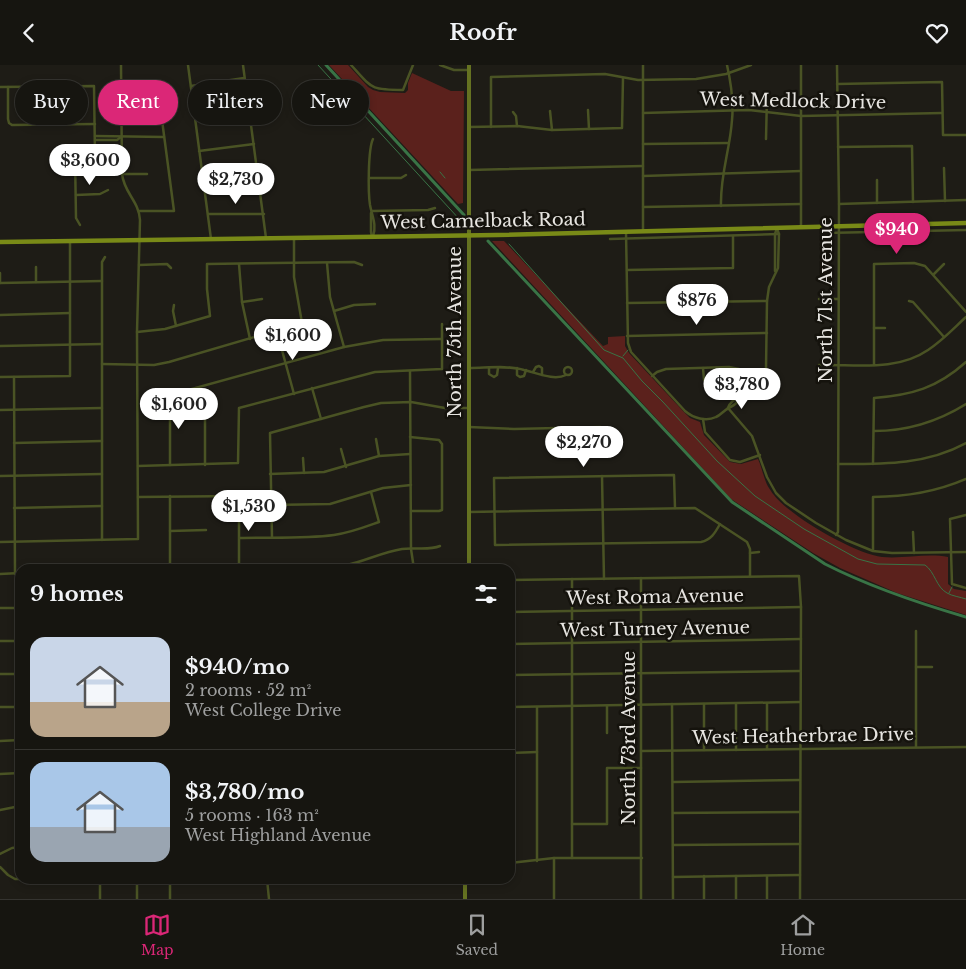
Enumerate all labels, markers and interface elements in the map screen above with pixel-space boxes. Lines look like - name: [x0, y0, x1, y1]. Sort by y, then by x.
- icon: back: [15, 19, 43, 47]
- text: Roofr: [449, 19, 517, 46]
- icon: heart: [923, 19, 951, 47]
- chip: Buy: [15, 80, 88, 125]
- chip: Rent: [98, 80, 178, 125]
- chip: Filters: [188, 80, 282, 125]
- chip: New: [292, 80, 369, 125]
- street label: West Medlock Drive: [699, 88, 886, 114]
- pin: $3,600: [49, 143, 131, 186]
- text: $3,600: [60, 150, 120, 170]
- pin: $2,730: [195, 163, 277, 205]
- text: $2,730: [208, 169, 264, 189]
- street label: West Camelback Road: [379, 208, 586, 234]
- pin: $940: [867, 213, 927, 255]
- street label: North 71st Avenue: [815, 217, 837, 383]
- text: $940: [875, 219, 919, 239]
- street label: North 75th Avenue: [444, 246, 466, 418]
- pin: $876: [667, 283, 727, 326]
- text: $876: [677, 290, 717, 310]
- pin: $1,600: [252, 319, 334, 361]
- text: $1,600: [265, 325, 321, 345]
- pin: $3,780: [701, 367, 783, 410]
- text: $3,780: [715, 374, 769, 394]
- pin: $1,600: [138, 387, 220, 430]
- text: $1,600: [151, 394, 207, 414]
- pin: $2,270: [543, 425, 625, 468]
- text: $2,270: [556, 432, 612, 452]
- pin: $1,530: [208, 489, 290, 532]
- text: $1,530: [222, 496, 276, 516]
- icon: filters: [472, 580, 500, 608]
- text: 9 homes: [30, 581, 124, 607]
- street label: West Roma Avenue: [565, 584, 744, 610]
- street label: West Turney Avenue: [559, 616, 750, 642]
- street label: North 73rd Avenue: [618, 651, 640, 825]
- text: $940/mo: [185, 654, 290, 680]
- icon: home: [70, 657, 130, 717]
- text: 2 rooms · 52 m²: [185, 680, 311, 700]
- text: West College Drive: [185, 700, 342, 720]
- street label: West Heatherbrae Drive: [691, 723, 914, 749]
- text: $3,780/mo: [185, 779, 304, 805]
- icon: home: [70, 782, 130, 842]
- text: 5 rooms · 163 m²: [185, 805, 319, 825]
- text: West Highland Avenue: [185, 825, 371, 845]
- tab: Map: [141, 911, 174, 959]
- tab: Saved: [456, 911, 498, 959]
- tab: Home: [780, 911, 825, 959]

